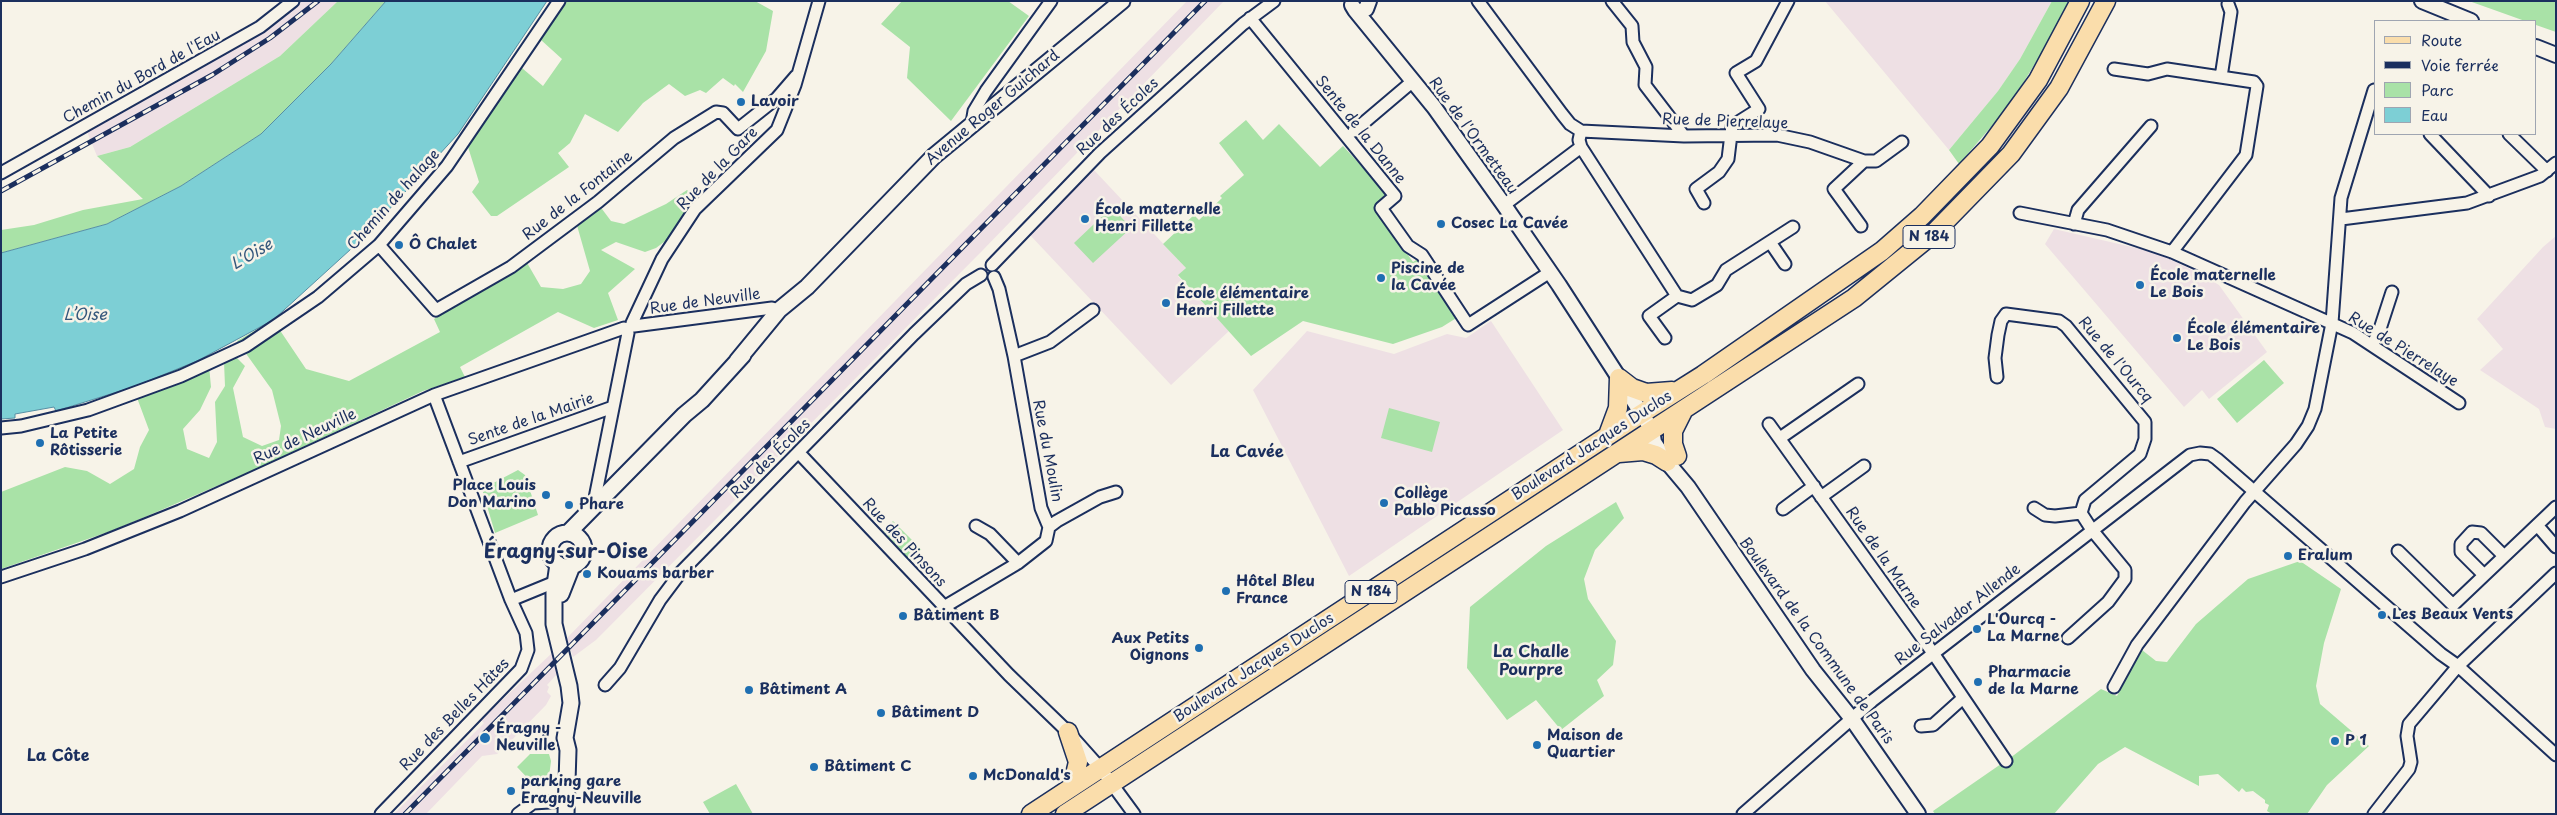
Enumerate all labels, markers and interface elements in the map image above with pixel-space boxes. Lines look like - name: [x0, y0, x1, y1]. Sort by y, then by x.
- legend: [2374, 20, 2537, 135]
- street label: Chemin du Bord de l'Eau: [60, 26, 224, 128]
- text: Route: [2421, 28, 2462, 51]
- street label: Avenue Roger Guichard: [923, 47, 1063, 169]
- text: Voie ferrée: [2421, 53, 2499, 76]
- street label: Sente de la Danne: [1311, 72, 1409, 188]
- street label: Rue de l'Ormetteau: [1424, 74, 1522, 198]
- street label: Rue des Écoles: [1073, 75, 1163, 159]
- text: Parc: [2421, 78, 2454, 101]
- place label: Lavoir: [751, 93, 799, 111]
- marker: Lavoir: [735, 96, 747, 108]
- text: Eau: [2421, 103, 2448, 126]
- street label: Rue de Pierrelaye: [1662, 111, 1788, 133]
- street label: Rue de la Gare: [674, 124, 762, 214]
- street label: Chemin de halage: [344, 146, 444, 254]
- street label: Rue de la Fontaine: [519, 147, 637, 245]
- place label: École maternelle Henri Fillette: [1095, 201, 1221, 236]
- marker: École maternelle Henri Fillette: [1079, 213, 1091, 225]
- place label: Cosec La Cavée: [1451, 215, 1568, 233]
- marker: Cosec La Cavée: [1435, 218, 1447, 230]
- road number: N 184: [1903, 226, 1955, 248]
- water label: L'Oise: [228, 235, 276, 275]
- place label: Ô Chalet: [409, 236, 477, 254]
- marker: Ô Chalet: [393, 239, 405, 251]
- place label: Piscine de la Cavée: [1391, 260, 1465, 295]
- place label: École maternelle Le Bois: [2150, 267, 2276, 302]
- marker: Piscine de la Cavée: [1375, 272, 1387, 284]
- marker: École maternelle Le Bois: [2134, 279, 2146, 291]
- street label: Rue de Neuville: [649, 285, 761, 319]
- place label: École élémentaire Henri Fillette: [1176, 285, 1309, 320]
- marker: École élémentaire Henri Fillette: [1160, 297, 1172, 309]
- water label: L’Oise: [63, 306, 107, 326]
- street label: Rue de Pierrelaye: [2345, 309, 2461, 391]
- street label: Rue de l'Ourcq: [2074, 313, 2156, 407]
- place label: École élémentaire Le Bois: [2187, 320, 2320, 355]
- marker: École élémentaire Le Bois: [2171, 332, 2183, 344]
- street label: Boulevard Jacques Duclos: [1509, 387, 1675, 505]
- street label: Sente de la Mairie: [466, 390, 596, 450]
- street label: Rue du Moulin: [1028, 398, 1066, 504]
- street label: Rue de Neuville: [251, 405, 359, 469]
- street label: Rue des Écoles: [727, 415, 815, 503]
- place label: La Petite Rôtisserie: [50, 425, 122, 460]
- marker: La Petite Rôtisserie: [34, 437, 46, 449]
- district label: La Cavée: [1210, 443, 1284, 463]
- place label: Place Louis Don Marino: [447, 477, 536, 512]
- place label: Collège Pablo Picasso: [1394, 485, 1496, 520]
- marker: Place Louis Don Marino: [540, 489, 552, 501]
- street label: Rue des Pinsons: [858, 495, 950, 591]
- place label: Phare: [579, 496, 624, 514]
- marker: Collège Pablo Picasso: [1378, 497, 1390, 509]
- marker: Phare: [563, 499, 575, 511]
- street label: Rue de la Marne: [1841, 504, 1925, 612]
- street label: Boulevard de la Commune de Paris: [1735, 534, 1897, 748]
- district label: Éragny-sur-Oise: [484, 540, 648, 564]
- place label: Eralum: [2298, 547, 2353, 565]
- marker: Eralum: [2282, 550, 2294, 562]
- street label: Rue Salvador Allende: [1892, 560, 2024, 670]
- place label: Kouams barber: [597, 565, 714, 583]
- marker: Kouams barber: [581, 568, 593, 580]
- place label: Hôtel Bleu France: [1236, 573, 1315, 608]
- road number: N 184: [1345, 580, 1397, 604]
- marker: Hôtel Bleu France: [1220, 585, 1232, 597]
- place label: Les Beaux Vents: [2392, 606, 2513, 624]
- place label: Bâtiment B: [913, 607, 1000, 625]
- street label: Boulevard Jacques Duclos: [1171, 609, 1337, 727]
- marker: Les Beaux Vents: [2376, 609, 2388, 621]
- marker: Bâtiment B: [897, 610, 909, 622]
- place label: L'Ourcq - La Marne: [1987, 611, 2060, 646]
- marker: L'Ourcq - La Marne: [1971, 623, 1983, 635]
- place label: Aux Petits Oignons: [1112, 630, 1189, 665]
- marker: Aux Petits Oignons: [1193, 642, 1205, 654]
- district label: La Challe Pourpre: [1493, 643, 1569, 681]
- street label: Rue des Belles Hâtes: [397, 655, 513, 775]
- place label: Pharmacie de la Marne: [1988, 664, 2079, 699]
- marker: Pharmacie de la Marne: [1972, 676, 1984, 688]
- place label: Bâtiment A: [759, 681, 847, 699]
- marker: Bâtiment A: [743, 684, 755, 696]
- place label: Bâtiment D: [891, 704, 979, 722]
- marker: Bâtiment D: [875, 707, 887, 719]
- place label: Éragny - Neuville: [496, 720, 562, 755]
- place label: Maison de Quartier: [1547, 727, 1623, 762]
- marker: Éragny - Neuville: [478, 731, 492, 745]
- place label: P 1: [2345, 732, 2367, 750]
- marker: P 1: [2329, 735, 2341, 747]
- marker: Maison de Quartier: [1531, 739, 1543, 751]
- district label: La Côte: [27, 747, 89, 767]
- place label: Bâtiment C: [824, 758, 911, 776]
- marker: Bâtiment C: [808, 761, 820, 773]
- place label: McDonald's: [983, 767, 1071, 785]
- marker: McDonald's: [967, 770, 979, 782]
- place label: parking gare Eragny-Neuville: [521, 773, 641, 808]
- marker: parking gare Eragny-Neuville: [505, 785, 517, 797]

